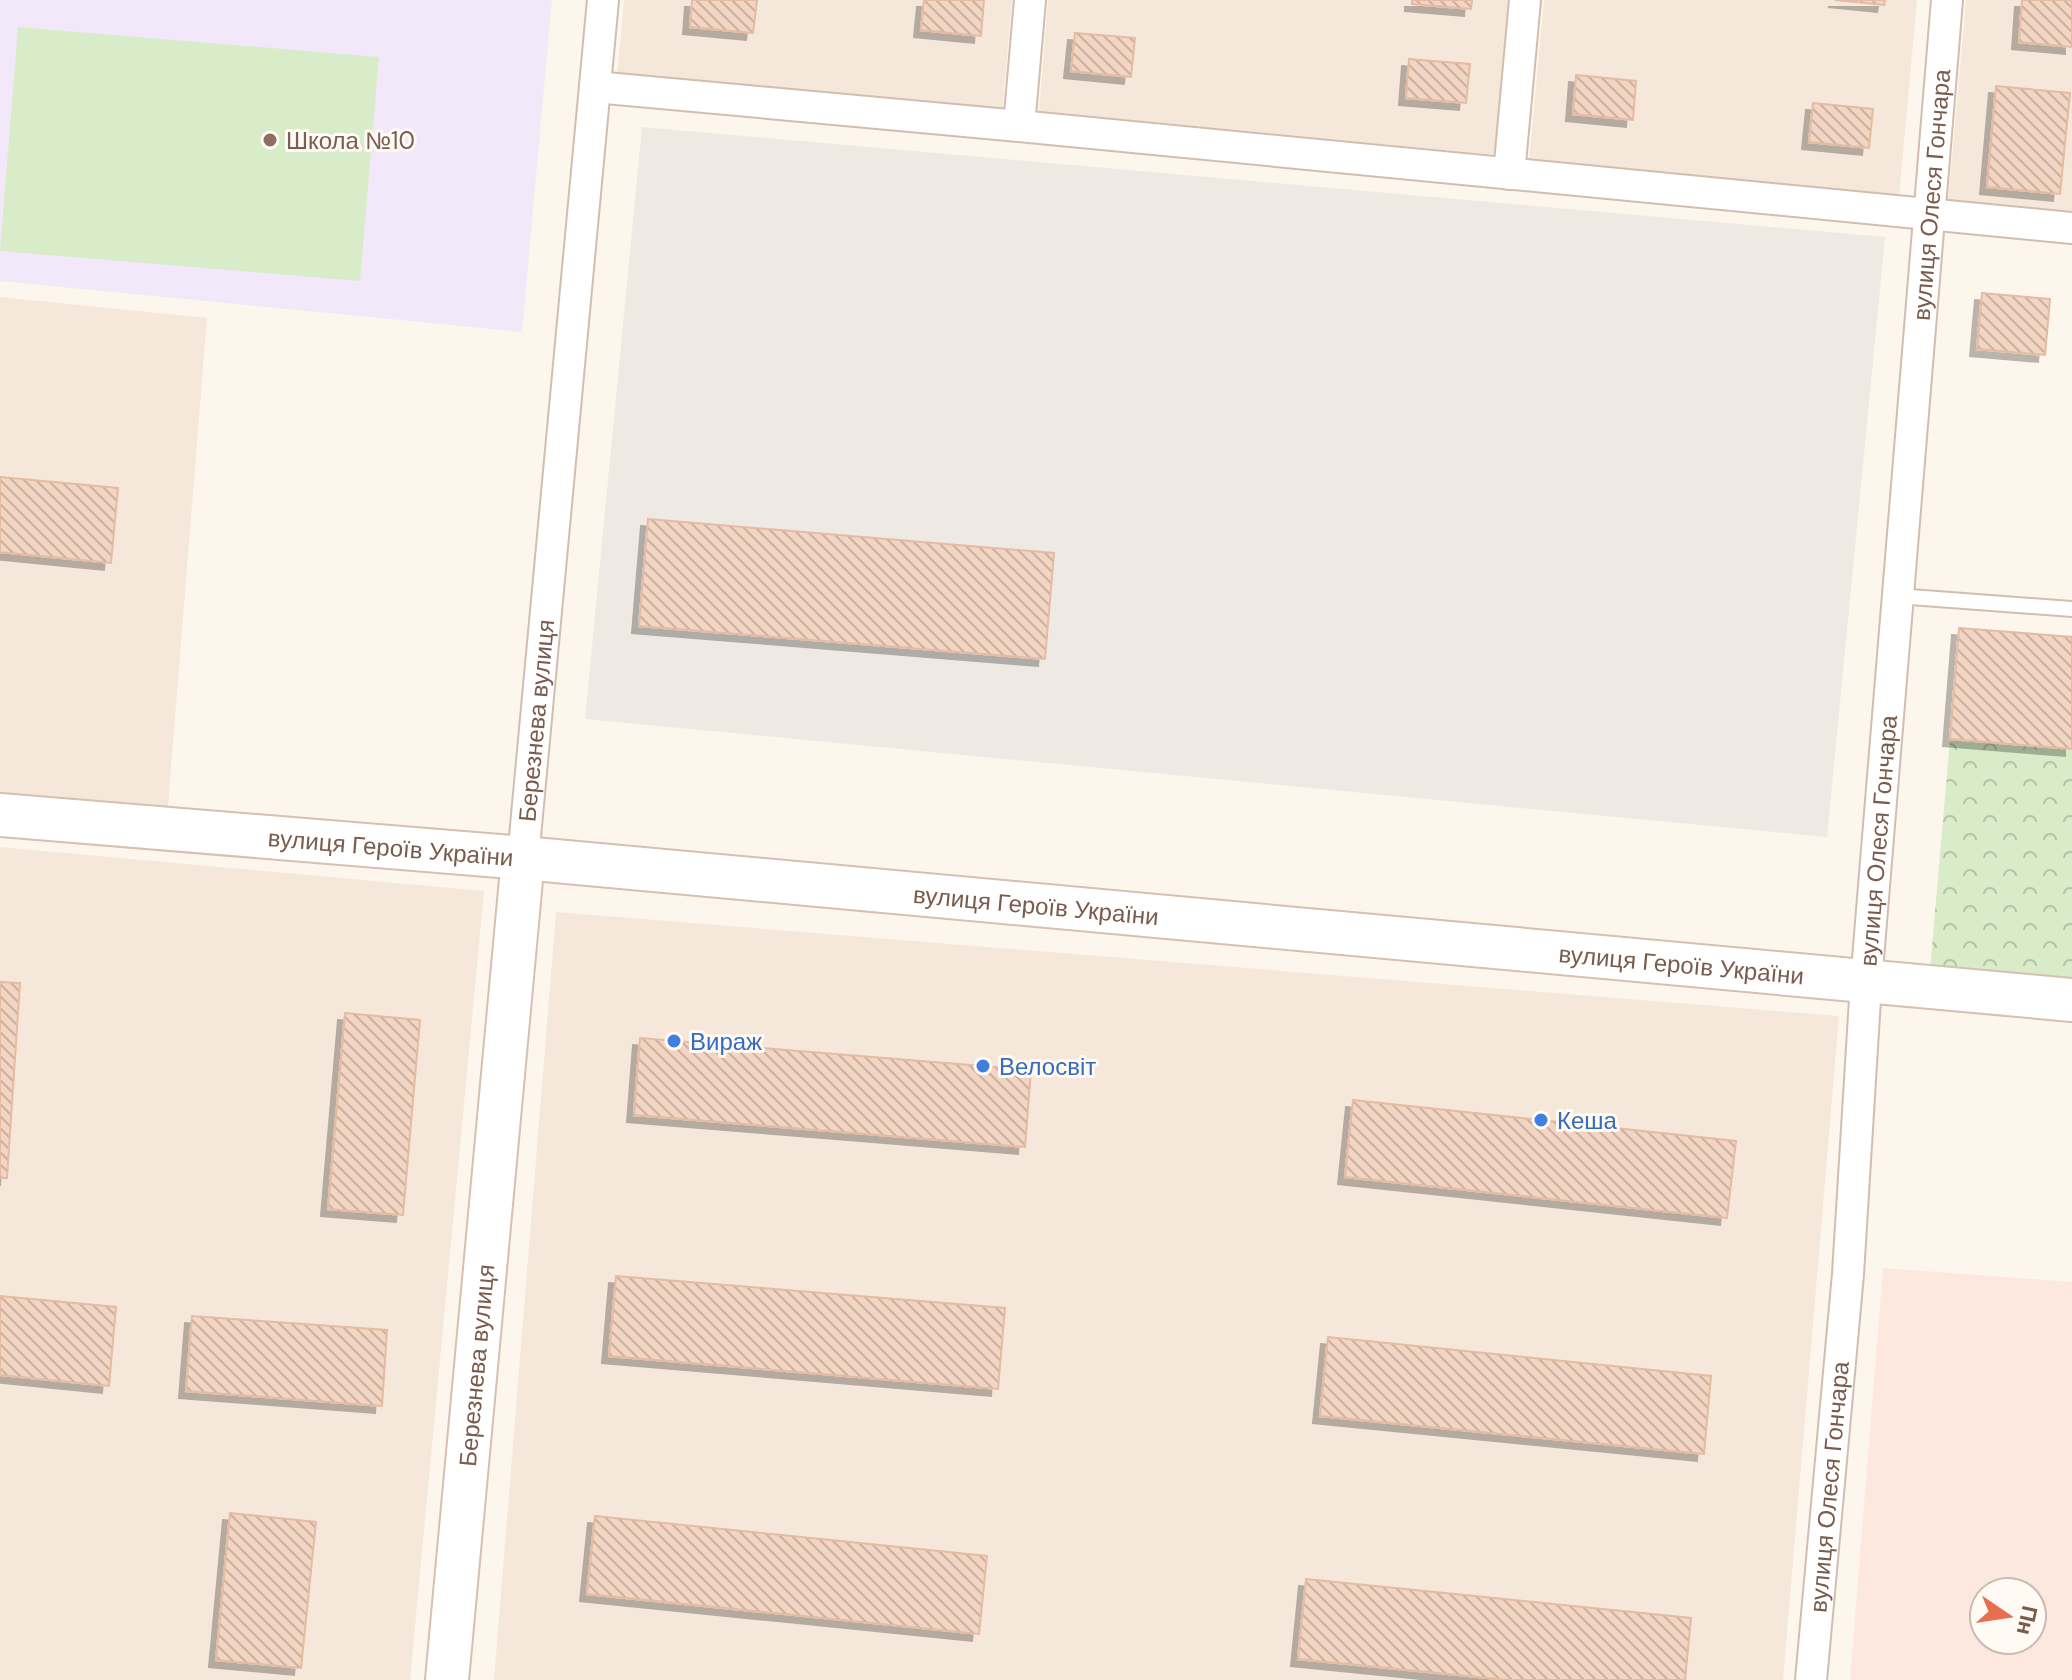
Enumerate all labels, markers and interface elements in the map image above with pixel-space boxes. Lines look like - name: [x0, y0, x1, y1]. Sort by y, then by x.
- street label: вулиця Олеся Гончара: [1905, 67, 1957, 322]
- place label: Школа №10: [286, 125, 415, 156]
- marker: Школа №10: [261, 131, 279, 149]
- street label: Березнева вулиця: [511, 618, 561, 823]
- street label: вулиця Олеся Гончара: [1852, 713, 1904, 968]
- street label: вулиця Героїв України: [267, 822, 515, 873]
- street label: вулиця Героїв України: [912, 878, 1160, 932]
- street label: вулиця Героїв України: [1557, 938, 1805, 991]
- place label: Вираж: [690, 1026, 762, 1057]
- marker: Вираж: [665, 1032, 683, 1050]
- place label: Велосвіт: [999, 1051, 1096, 1082]
- marker: Велосвіт: [974, 1057, 992, 1075]
- place label: Кеша: [1557, 1105, 1618, 1136]
- marker: Кеша: [1532, 1111, 1550, 1129]
- street label: Березнева вулиця: [451, 1263, 501, 1468]
- street label: вулиця Олеся Гончара: [1802, 1359, 1856, 1614]
- north arrow: [1968, 1576, 2048, 1656]
- text: Пн: [2010, 1603, 2044, 1638]

